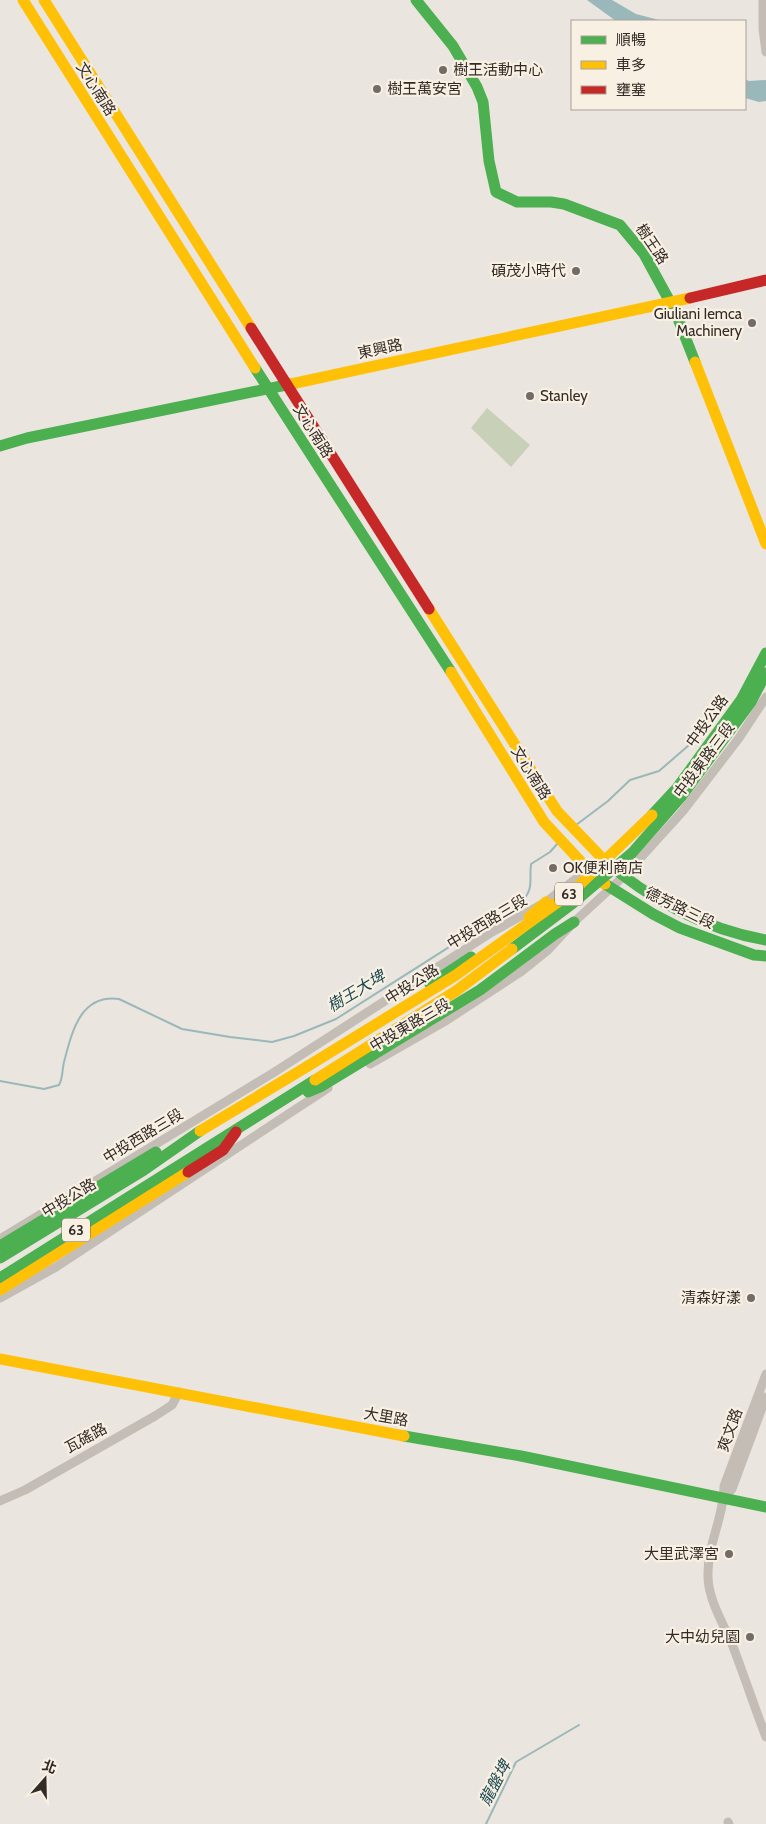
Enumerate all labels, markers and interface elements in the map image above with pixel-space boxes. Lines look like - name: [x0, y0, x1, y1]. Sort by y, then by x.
- legend: [571, 20, 746, 110]
- text: 順暢: [616, 31, 646, 49]
- text: 車多: [616, 56, 646, 74]
- street label: 文心南路: [72, 59, 120, 119]
- place label: 樹王活動中心: [453, 61, 543, 79]
- marker: 樹王活動中心: [437, 64, 449, 76]
- place label: 樹王萬安宮: [387, 80, 462, 98]
- text: 壅塞: [616, 81, 646, 99]
- marker: 樹王萬安宮: [371, 83, 383, 95]
- street label: 樹王路: [632, 220, 672, 268]
- place label: 碩茂小時代: [491, 262, 566, 280]
- marker: 碩茂小時代: [570, 265, 582, 277]
- place label: Giuliani Iemca Machinery: [654, 305, 743, 340]
- marker: Giuliani Iemca Machinery: [746, 317, 758, 329]
- street label: 東興路: [356, 336, 404, 362]
- place label: Stanley: [540, 387, 588, 405]
- marker: Stanley: [524, 390, 536, 402]
- street label: 文心南路: [289, 401, 337, 461]
- street label: 中投公路: [682, 691, 732, 751]
- street label: 中投東路三段: [670, 719, 738, 801]
- street label: 文心南路: [507, 743, 555, 803]
- place label: OK便利商店: [563, 859, 643, 877]
- marker: OK便利商店: [547, 862, 559, 874]
- road number: 63: [555, 882, 583, 906]
- street label: 德芳路三段: [642, 883, 718, 933]
- street label: 中投西路三段: [444, 891, 530, 953]
- street label: 中投公路: [382, 960, 442, 1008]
- water label: 樹王大埤: [324, 965, 390, 1016]
- street label: 中投東路三段: [367, 995, 453, 1055]
- street label: 中投西路三段: [100, 1105, 186, 1167]
- street label: 中投公路: [39, 1175, 99, 1221]
- road number: 63: [62, 1218, 90, 1242]
- place label: 清森好漾: [681, 1289, 741, 1307]
- marker: 清森好漾: [745, 1292, 757, 1304]
- street label: 大里路: [362, 1404, 410, 1430]
- street label: 爽文路: [714, 1406, 746, 1454]
- street label: 瓦磘路: [62, 1419, 110, 1457]
- place label: 大里武澤宮: [644, 1545, 719, 1563]
- marker: 大里武澤宮: [723, 1548, 735, 1560]
- place label: 大中幼兒園: [665, 1628, 740, 1646]
- marker: 大中幼兒園: [744, 1631, 756, 1643]
- north arrow: [20, 1754, 70, 1804]
- text: 北: [40, 1756, 59, 1778]
- water label: 龍盤埤: [475, 1756, 516, 1809]

